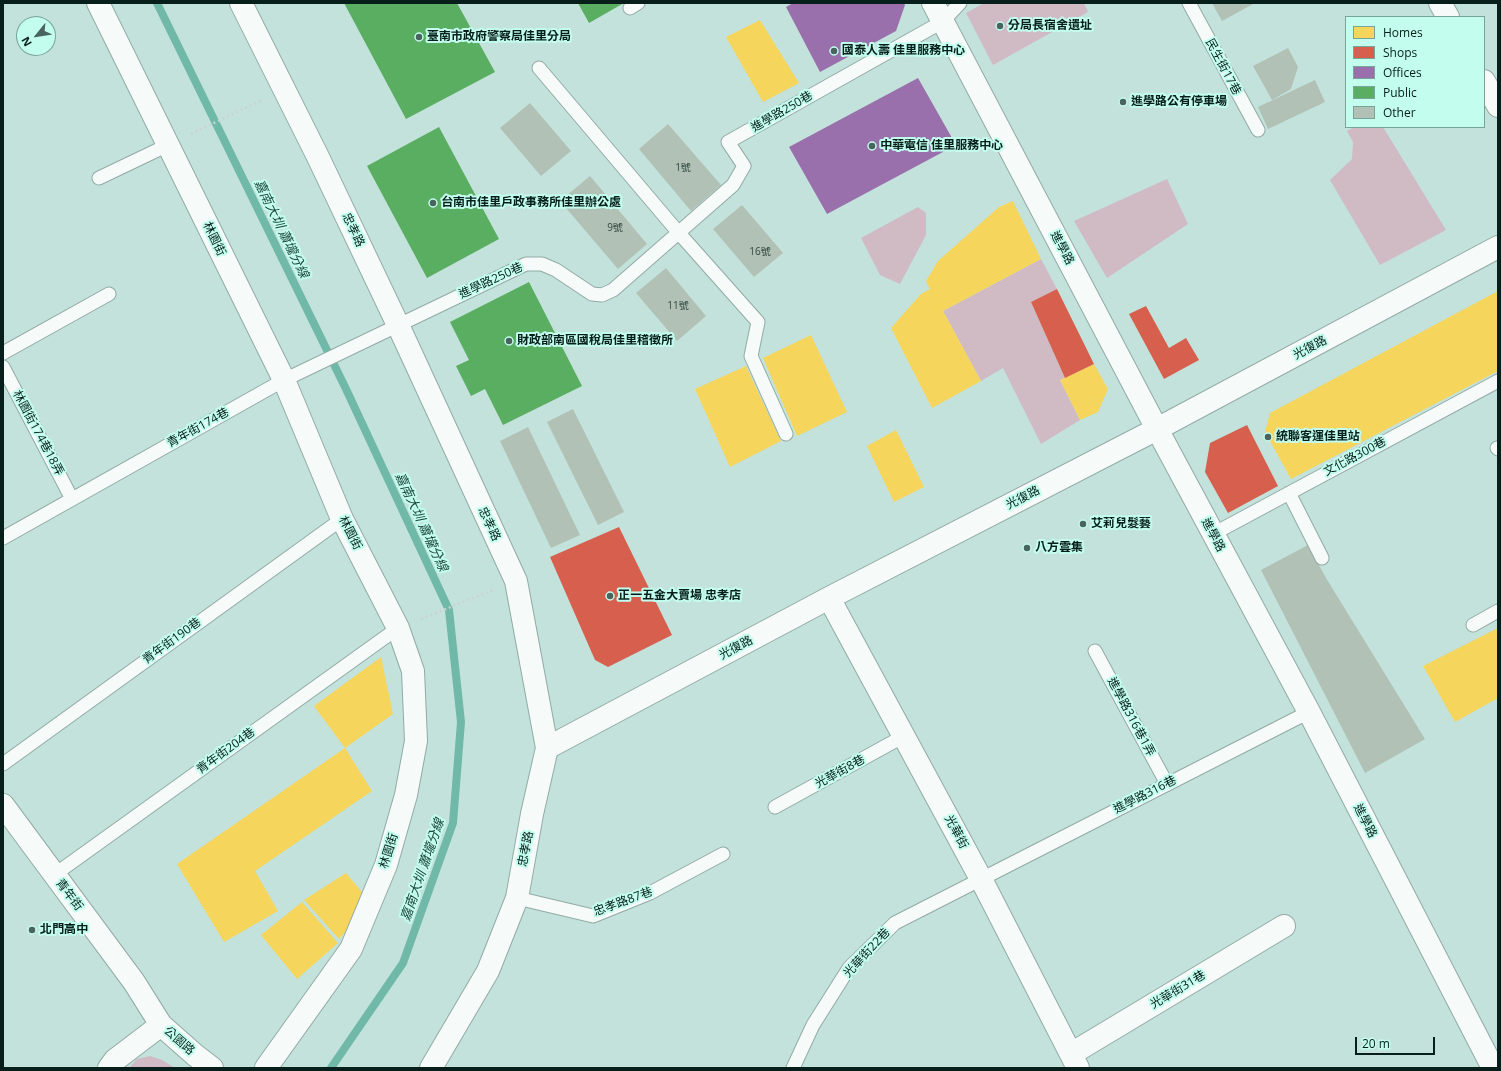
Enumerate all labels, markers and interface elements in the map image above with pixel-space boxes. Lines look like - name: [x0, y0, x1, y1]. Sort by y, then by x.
- north arrow: [16, 16, 56, 56]
- legend: [1345, 16, 1485, 128]
- place label: 分局長宿舍遺址: [1008, 19, 1092, 33]
- marker: 分局長宿舍遺址: [995, 21, 1005, 31]
- text: Homes: [1383, 24, 1423, 41]
- place label: 臺南市政府警察局佳里分局: [427, 30, 571, 44]
- marker: 臺南市政府警察局佳里分局: [414, 32, 424, 42]
- text: N: [17, 34, 35, 49]
- street label: 民生街17巷: [1202, 36, 1244, 98]
- place label: 國泰人壽 佳里服務中心: [842, 44, 965, 58]
- text: Shops: [1383, 44, 1417, 61]
- marker: 國泰人壽 佳里服務中心: [829, 46, 839, 56]
- text: Offices: [1383, 64, 1422, 81]
- text: Public: [1383, 84, 1417, 101]
- street label: 進學路250巷: [749, 89, 815, 135]
- place label: 進學路公有停車場: [1131, 95, 1227, 109]
- marker: 進學路公有停車場: [1118, 97, 1128, 107]
- text: Other: [1383, 104, 1416, 121]
- place label: 中華電信 佳里服務中心: [880, 139, 1003, 153]
- marker: 中華電信 佳里服務中心: [867, 141, 877, 151]
- house number: 1號: [675, 162, 691, 174]
- water label: 嘉南大圳 蕭壠分線: [250, 177, 312, 281]
- place label: 台南市佳里戶政事務所佳里辦公處: [441, 196, 621, 210]
- marker: 台南市佳里戶政事務所佳里辦公處: [428, 198, 438, 208]
- street label: 忠孝路: [339, 211, 367, 249]
- street label: 林園街: [200, 220, 228, 258]
- house number: 9號: [607, 222, 623, 234]
- street label: 進學路: [1047, 229, 1077, 267]
- house number: 16號: [749, 246, 771, 258]
- street label: 進學路250巷: [457, 260, 525, 302]
- house number: 11號: [667, 300, 689, 312]
- street label: 光復路: [1291, 333, 1329, 363]
- place label: 財政部南區國稅局佳里稽徵所: [517, 334, 673, 348]
- marker: 財政部南區國稅局佳里稽徵所: [504, 336, 514, 346]
- street label: 林園街174巷18弄: [10, 388, 66, 478]
- street label: 青年街174巷: [165, 405, 231, 451]
- place label: 統聯客運佳里站: [1276, 430, 1360, 444]
- marker: 統聯客運佳里站: [1263, 432, 1273, 442]
- street label: 文化路300巷: [1321, 435, 1389, 479]
- water label: 嘉南大圳 蕭壠分線: [391, 470, 451, 574]
- street label: 光復路: [1004, 483, 1042, 513]
- street label: 忠孝路: [475, 505, 503, 543]
- street label: 林園街: [335, 514, 365, 552]
- street label: 進學路: [1198, 516, 1228, 554]
- place label: 艾莉兒髮藝: [1091, 517, 1151, 531]
- marker: 艾莉兒髮藝: [1078, 519, 1088, 529]
- place label: 八方雲集: [1035, 541, 1083, 555]
- marker: 八方雲集: [1022, 543, 1032, 553]
- place label: 正一五金大賣場 忠孝店: [618, 589, 741, 603]
- marker: 正一五金大賣場 忠孝店: [605, 591, 615, 601]
- street label: 青年街190巷: [140, 615, 204, 667]
- street label: 光復路: [717, 633, 755, 663]
- street label: 進學路316巷1弄: [1104, 675, 1158, 759]
- street label: 青年街204巷: [194, 725, 258, 777]
- street label: 光華街8巷: [813, 752, 867, 792]
- street label: 進學路316巷: [1111, 773, 1179, 817]
- street label: 進學路: [1350, 802, 1380, 840]
- street label: 光華街: [941, 813, 971, 851]
- water label: 嘉南大圳 蕭壠分線: [398, 817, 448, 923]
- street label: 忠孝路: [515, 830, 537, 868]
- street label: 林園街: [377, 832, 401, 870]
- street label: 青年街: [52, 876, 86, 914]
- street label: 忠孝路87巷: [592, 885, 654, 919]
- place label: 北門高中: [40, 923, 88, 937]
- marker: 北門高中: [27, 925, 37, 935]
- street label: 光華街22巷: [841, 926, 893, 980]
- street label: 光華街31巷: [1148, 968, 1208, 1012]
- street label: 公園路: [161, 1024, 197, 1058]
- scale bar: [1357, 1029, 1437, 1055]
- text: 20 m: [1362, 1035, 1390, 1052]

